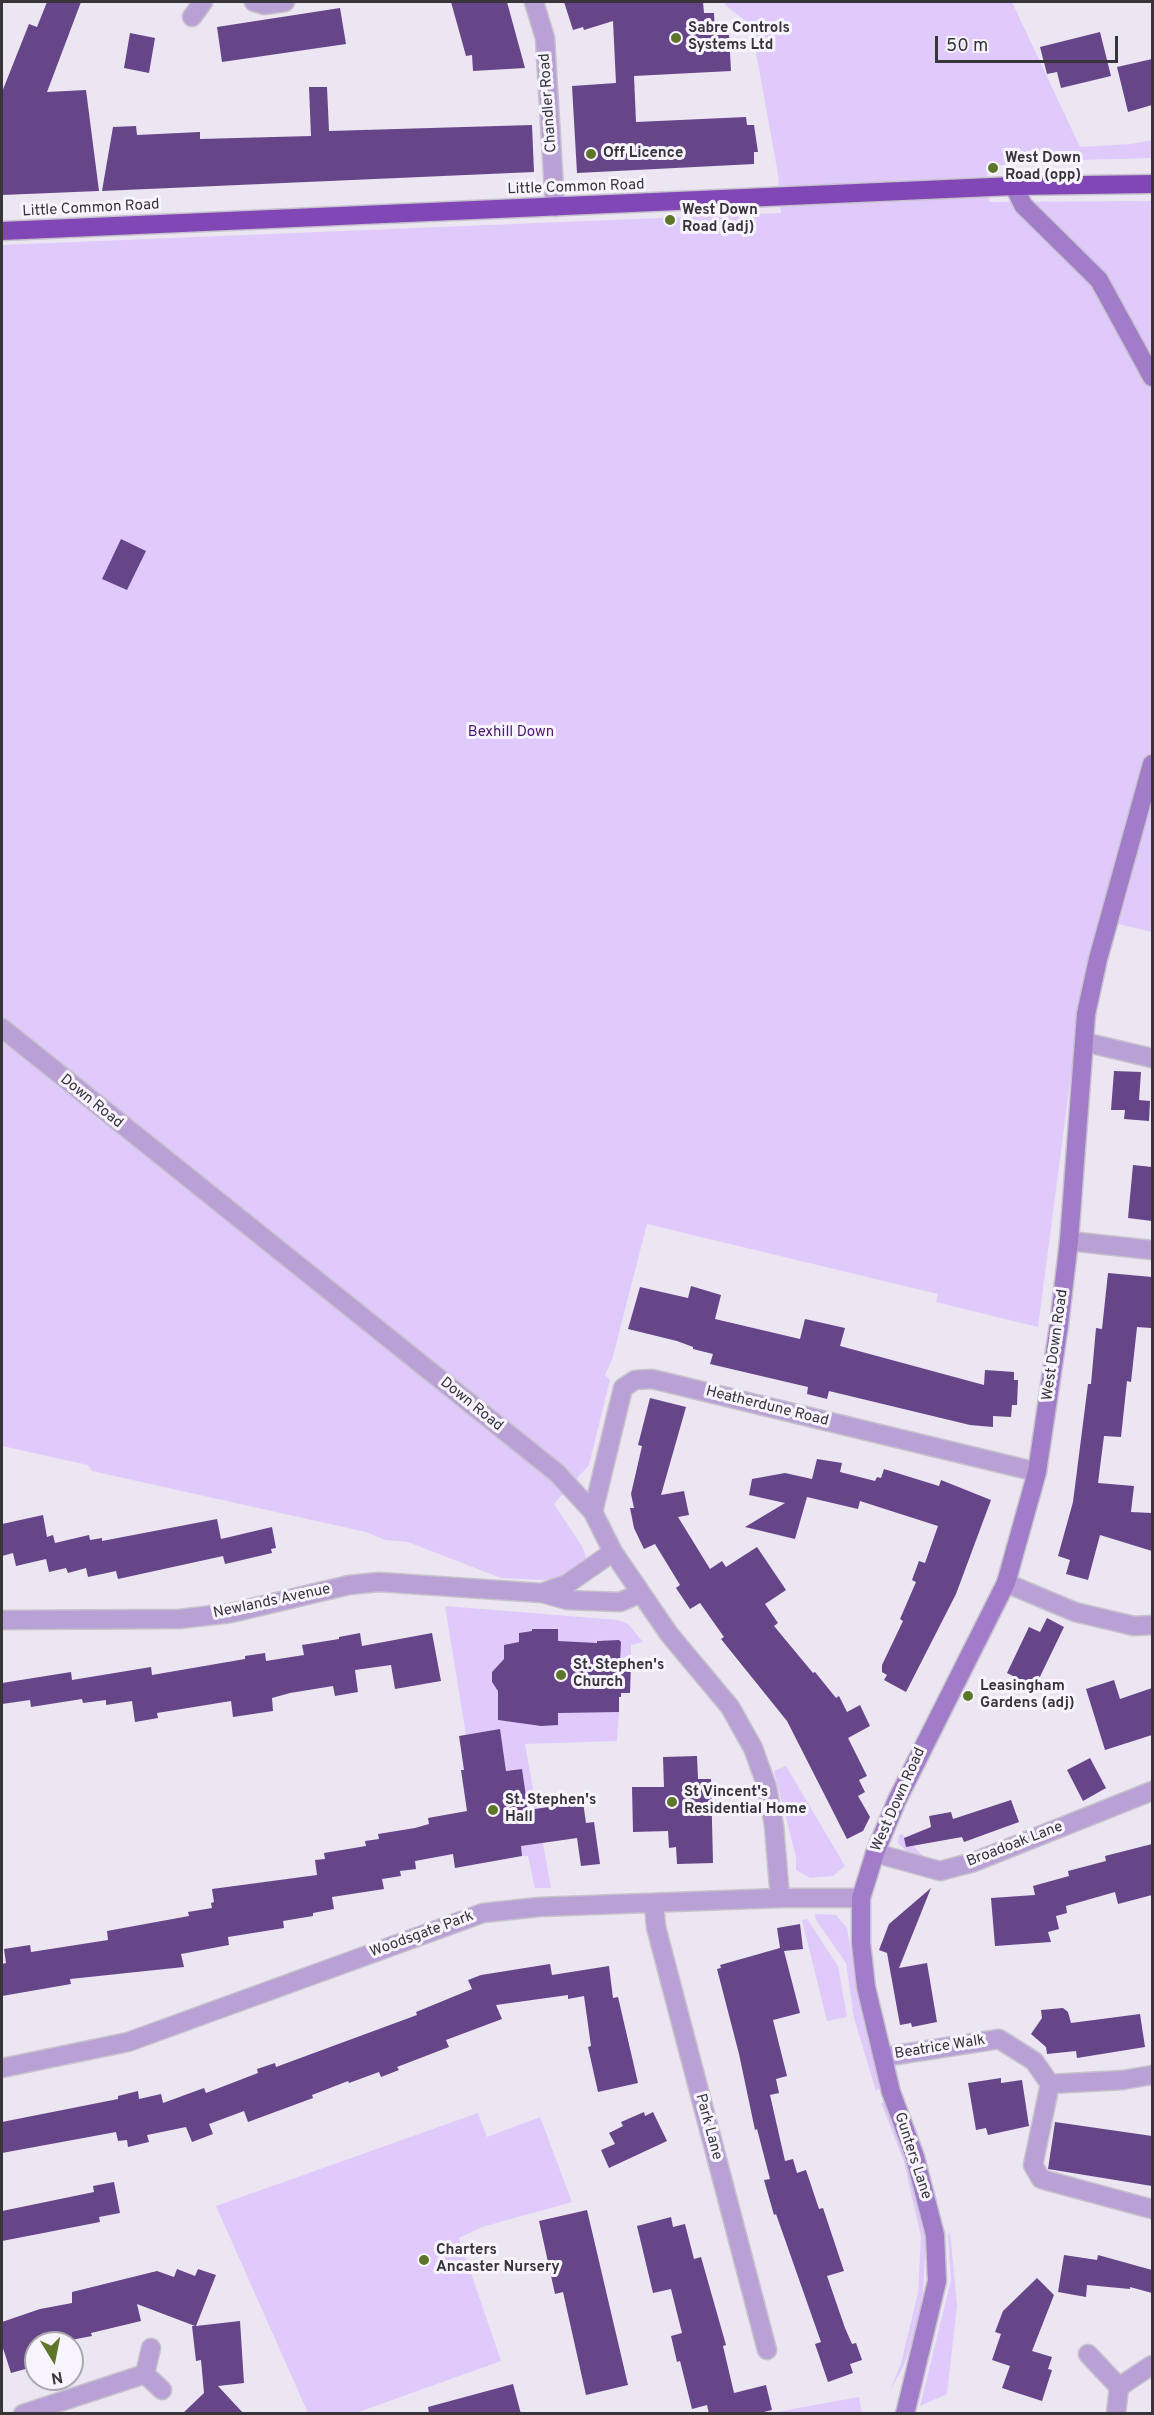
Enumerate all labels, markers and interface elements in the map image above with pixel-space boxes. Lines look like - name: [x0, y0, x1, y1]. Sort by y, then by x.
- place label: Sabre Controls Systems Ltd: [688, 20, 790, 55]
- scale bar: [938, 24, 1121, 62]
- marker: Sabre Controls Systems Ltd: [669, 31, 683, 45]
- text: 50 m: [946, 35, 988, 58]
- street label: Chandler Road: [537, 53, 561, 153]
- place label: Off Licence: [603, 145, 683, 163]
- marker: Off Licence: [584, 147, 598, 161]
- place label: West Down Road (opp): [1005, 150, 1081, 185]
- marker: West Down Road (opp): [986, 161, 1000, 175]
- street label: Little Common Road: [507, 177, 645, 199]
- street label: Little Common Road: [22, 196, 160, 222]
- place label: West Down Road (adj): [682, 202, 758, 237]
- marker: West Down Road (adj): [663, 213, 677, 227]
- park label: Bexhill Down: [468, 724, 554, 742]
- street label: Down Road: [56, 1071, 126, 1133]
- street label: West Down Road: [1039, 1288, 1073, 1402]
- street label: Down Road: [436, 1374, 506, 1436]
- street label: Heatherdune Road: [704, 1383, 830, 1431]
- street label: Newlands Avenue: [212, 1581, 332, 1623]
- place label: St. Stephen's Church: [573, 1657, 664, 1692]
- marker: St. Stephen's Church: [554, 1668, 568, 1682]
- place label: Leasingham Gardens (adj): [980, 1678, 1075, 1713]
- marker: Leasingham Gardens (adj): [961, 1689, 975, 1703]
- street label: West Down Road: [868, 1745, 930, 1855]
- place label: St Vincent's Residential Home: [684, 1784, 806, 1819]
- place label: St. Stephen's Hall: [505, 1792, 596, 1827]
- marker: St Vincent's Residential Home: [665, 1795, 679, 1809]
- marker: St. Stephen's Hall: [486, 1803, 500, 1817]
- street label: Broadoak Lane: [964, 1818, 1066, 1872]
- street label: Woodsgate Park: [368, 1908, 476, 1962]
- street label: Beatrice Walk: [893, 2032, 987, 2064]
- street label: Park Lane: [691, 2092, 725, 2162]
- street label: Gunters Lane: [889, 2110, 935, 2202]
- place label: Charters Ancaster Nursery: [436, 2242, 560, 2277]
- marker: Charters Ancaster Nursery: [417, 2253, 431, 2267]
- north arrow: [24, 2331, 84, 2391]
- text: N: [49, 2366, 64, 2388]

